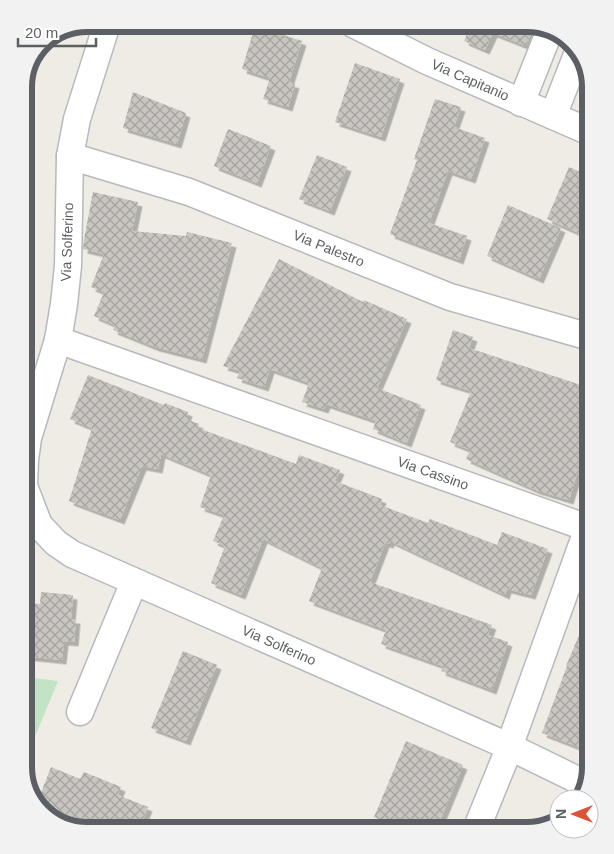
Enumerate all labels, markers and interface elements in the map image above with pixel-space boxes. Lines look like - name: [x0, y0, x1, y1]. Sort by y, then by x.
- scale bar: [18, 15, 95, 47]
- text: 20 m: [25, 24, 58, 41]
- street label: Via Capitanio: [429, 56, 512, 104]
- street label: Via Solferino: [58, 202, 76, 282]
- street label: Via Palestro: [291, 227, 367, 270]
- street label: Via Cassino: [395, 453, 471, 493]
- street label: Via Solferino: [240, 622, 319, 669]
- north arrow: [549, 789, 599, 839]
- text: N: [553, 809, 569, 819]

